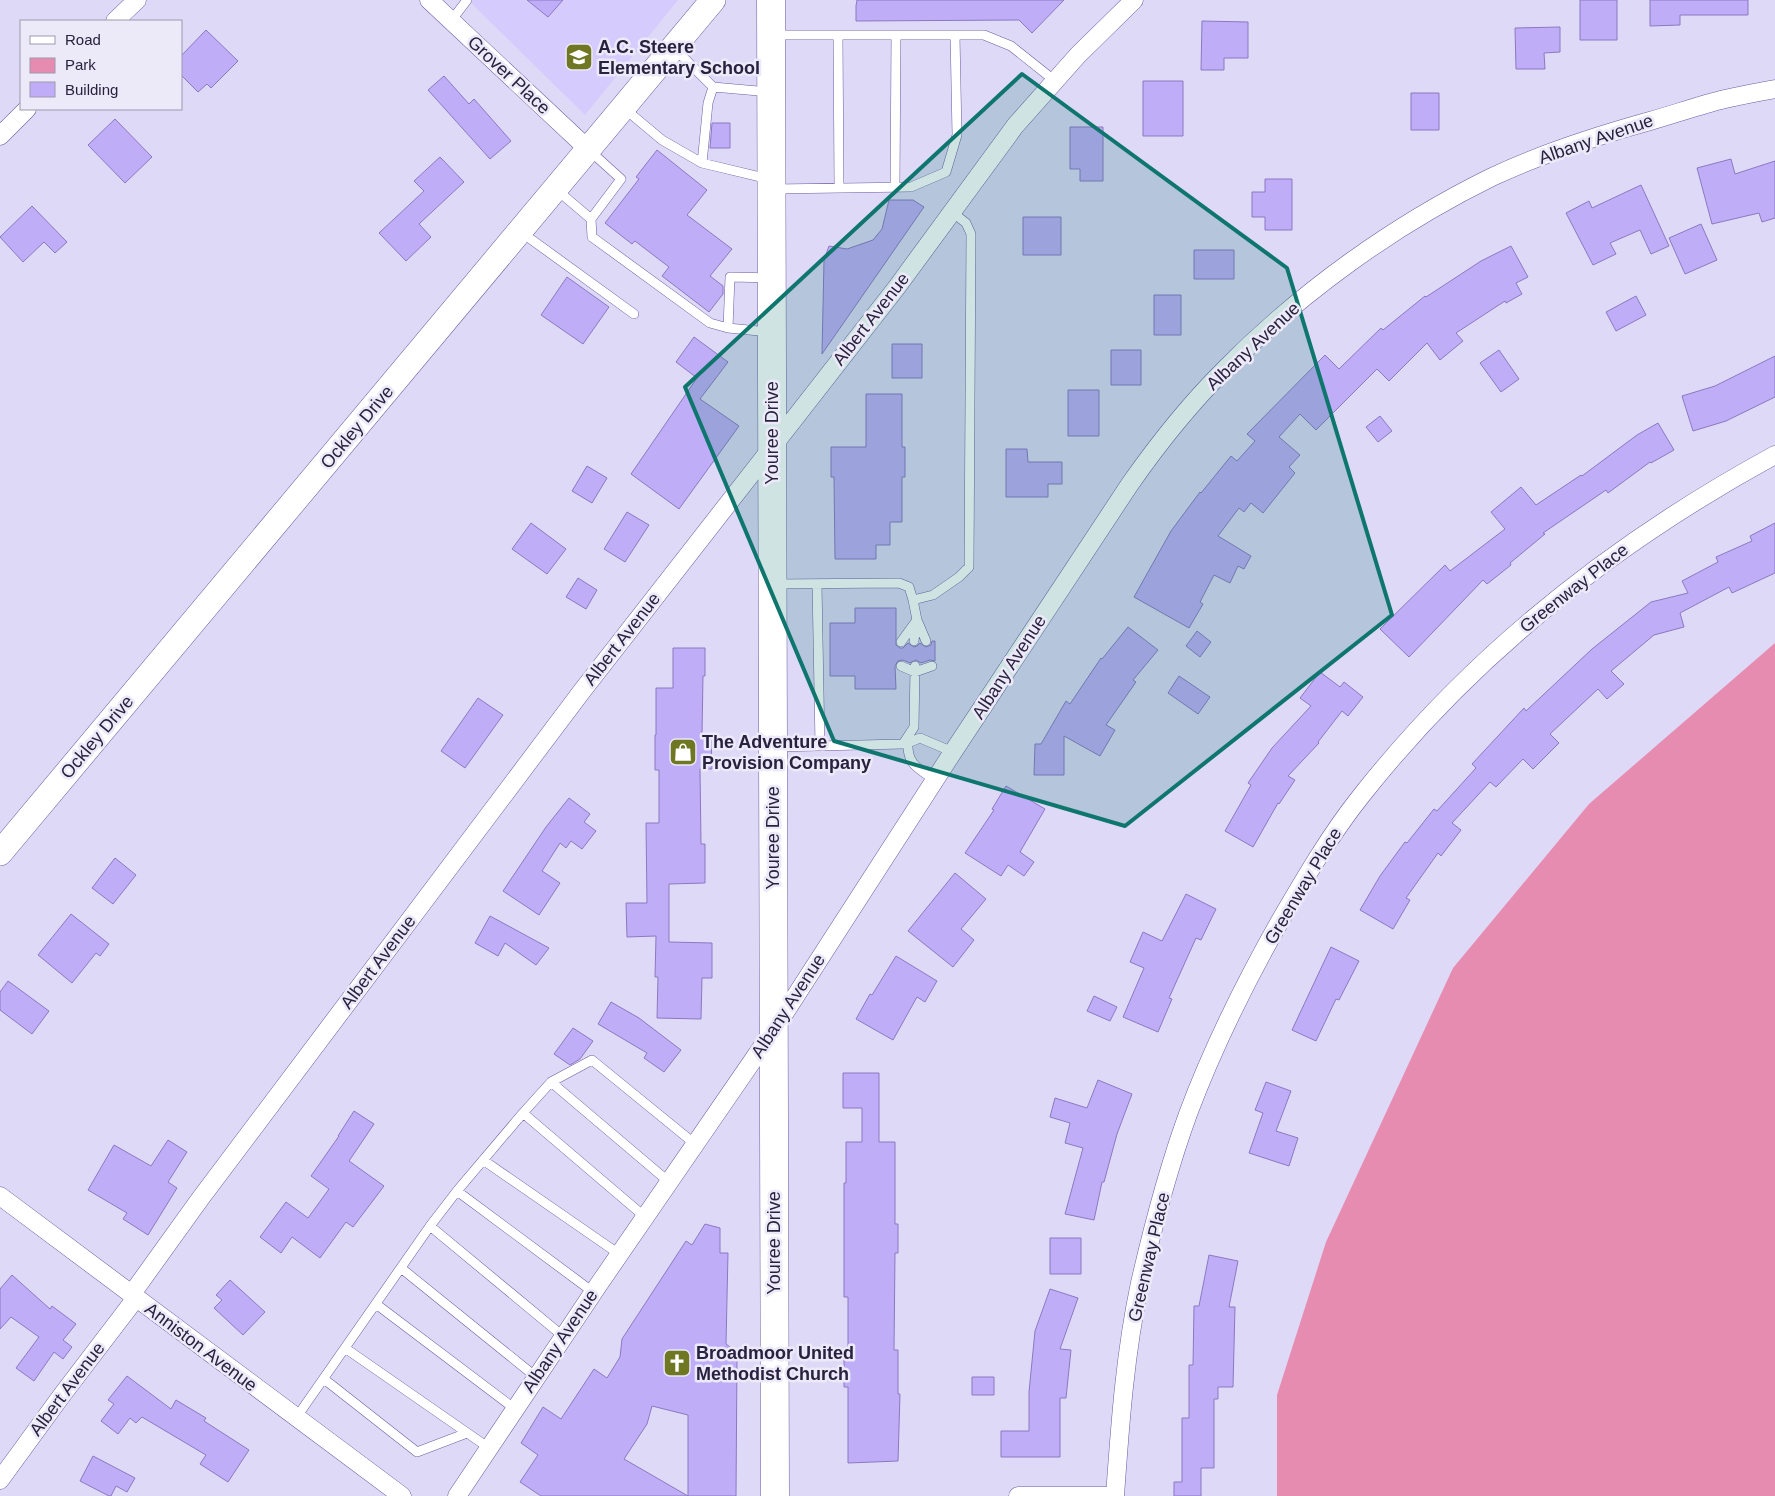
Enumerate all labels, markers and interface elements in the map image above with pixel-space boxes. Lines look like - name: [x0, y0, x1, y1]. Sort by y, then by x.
- legend: [20, 20, 182, 110]
- text: Road: [65, 31, 101, 48]
- street label: Grover Place: [464, 32, 554, 118]
- place label: A.C. Steere Elementary School: [598, 37, 760, 78]
- school or university icon: A.C. Steere Elementary School: [564, 42, 594, 72]
- text: Park: [65, 56, 96, 73]
- text: Building: [65, 81, 118, 98]
- street label: Albany Avenue: [1536, 110, 1656, 168]
- street label: Albert Avenue: [829, 269, 913, 369]
- street label: Albany Avenue: [1202, 298, 1304, 394]
- street label: Ockley Drive: [317, 381, 397, 473]
- street label: Youree Drive: [762, 381, 782, 485]
- street label: Greenway Place: [1516, 539, 1632, 637]
- street label: Albert Avenue: [580, 589, 664, 689]
- street label: Albany Avenue: [968, 611, 1050, 723]
- street label: Ockley Drive: [57, 691, 137, 783]
- place label: The Adventure Provision Company: [702, 732, 871, 773]
- shop icon: The Adventure Provision Company: [668, 737, 698, 767]
- street label: Youree Drive: [763, 786, 783, 890]
- street label: Greenway Place: [1260, 824, 1346, 948]
- street label: Albert Avenue: [336, 911, 420, 1013]
- street label: Albany Avenue: [747, 950, 829, 1062]
- street label: Greenway Place: [1124, 1190, 1174, 1324]
- street label: Youree Drive: [764, 1191, 784, 1295]
- street label: Albany Avenue: [518, 1286, 602, 1396]
- street label: Anniston Avenue: [141, 1298, 261, 1396]
- street label: Albert Avenue: [25, 1338, 109, 1440]
- place label: Broadmoor United Methodist Church: [696, 1343, 854, 1384]
- church icon: Broadmoor United Methodist Church: [662, 1348, 692, 1378]

